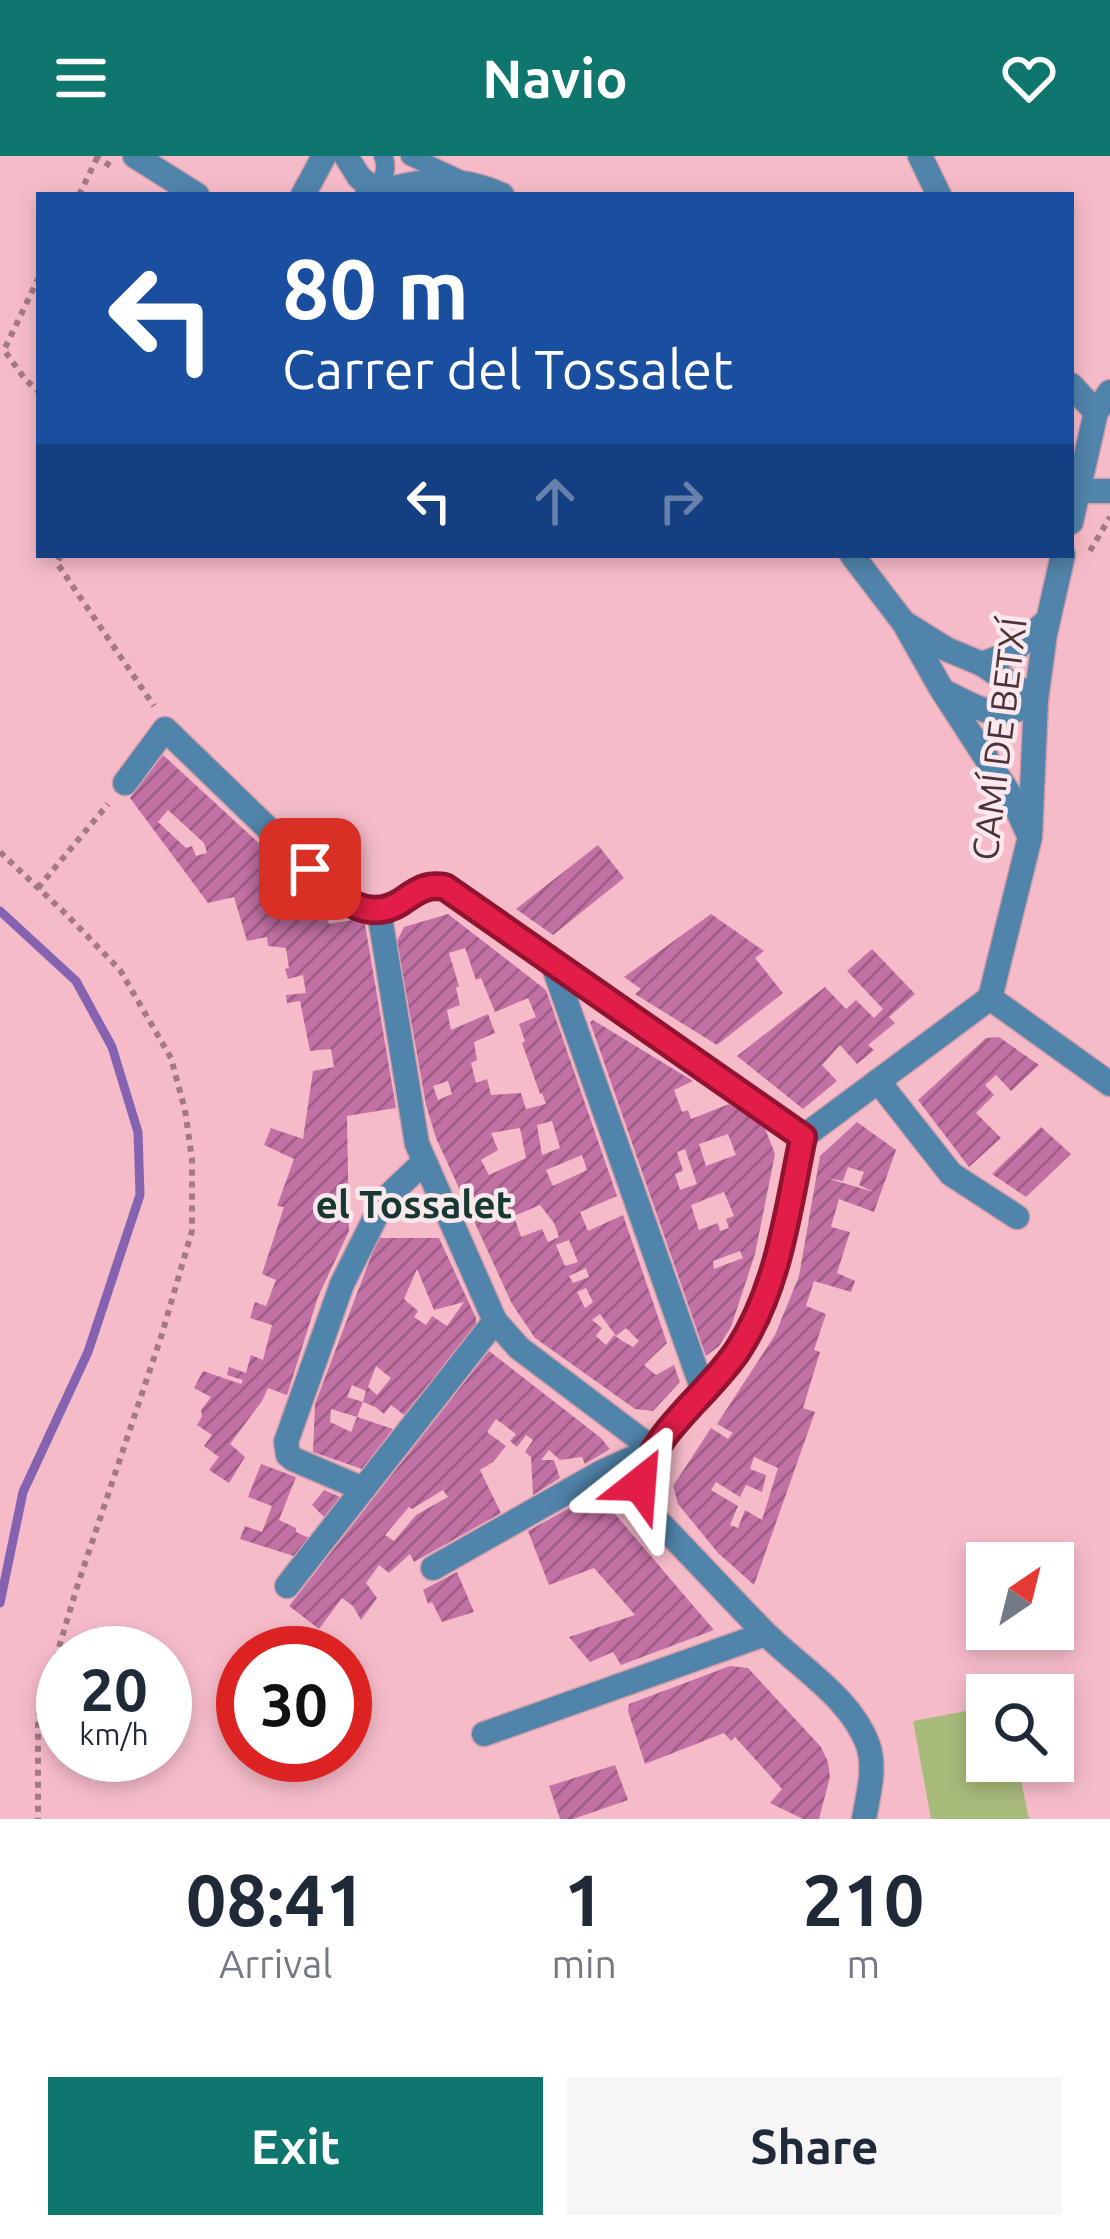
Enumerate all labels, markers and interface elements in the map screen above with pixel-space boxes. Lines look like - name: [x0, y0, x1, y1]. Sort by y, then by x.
- icon: menu: [48, 45, 114, 111]
- icon: heart: [996, 45, 1062, 111]
- text: Navio: [482, 48, 628, 108]
- icon: left: [84, 240, 240, 396]
- text: 80 m: [282, 241, 469, 335]
- text: Carrer del Tossalet: [282, 339, 733, 399]
- icon: left: [396, 468, 462, 534]
- icon: ahead: [522, 468, 588, 534]
- icon: right: [648, 468, 714, 534]
- street label: CAMÍ DE BETXÍ: [963, 615, 1034, 862]
- pin: [259, 818, 361, 920]
- icon: arrive: [277, 836, 343, 902]
- district label: el Tossalet: [316, 1182, 512, 1225]
- position arrow: [577, 1421, 703, 1547]
- north arrow: [966, 1542, 1074, 1650]
- map controls: [966, 1542, 1074, 1782]
- speed limit sign: 30: [216, 1626, 372, 1782]
- text: 20: [80, 1655, 148, 1722]
- button: search: [966, 1674, 1074, 1782]
- text: km/h: [79, 1717, 149, 1751]
- text: 08:41: [186, 1859, 366, 1940]
- text: 1: [564, 1859, 604, 1940]
- text: 210: [802, 1859, 924, 1940]
- text: Arrival: [219, 1942, 333, 1985]
- text: min: [551, 1942, 617, 1985]
- text: m: [847, 1942, 880, 1985]
- button: Exit: [48, 2077, 543, 2215]
- button: Share: [567, 2077, 1062, 2215]

